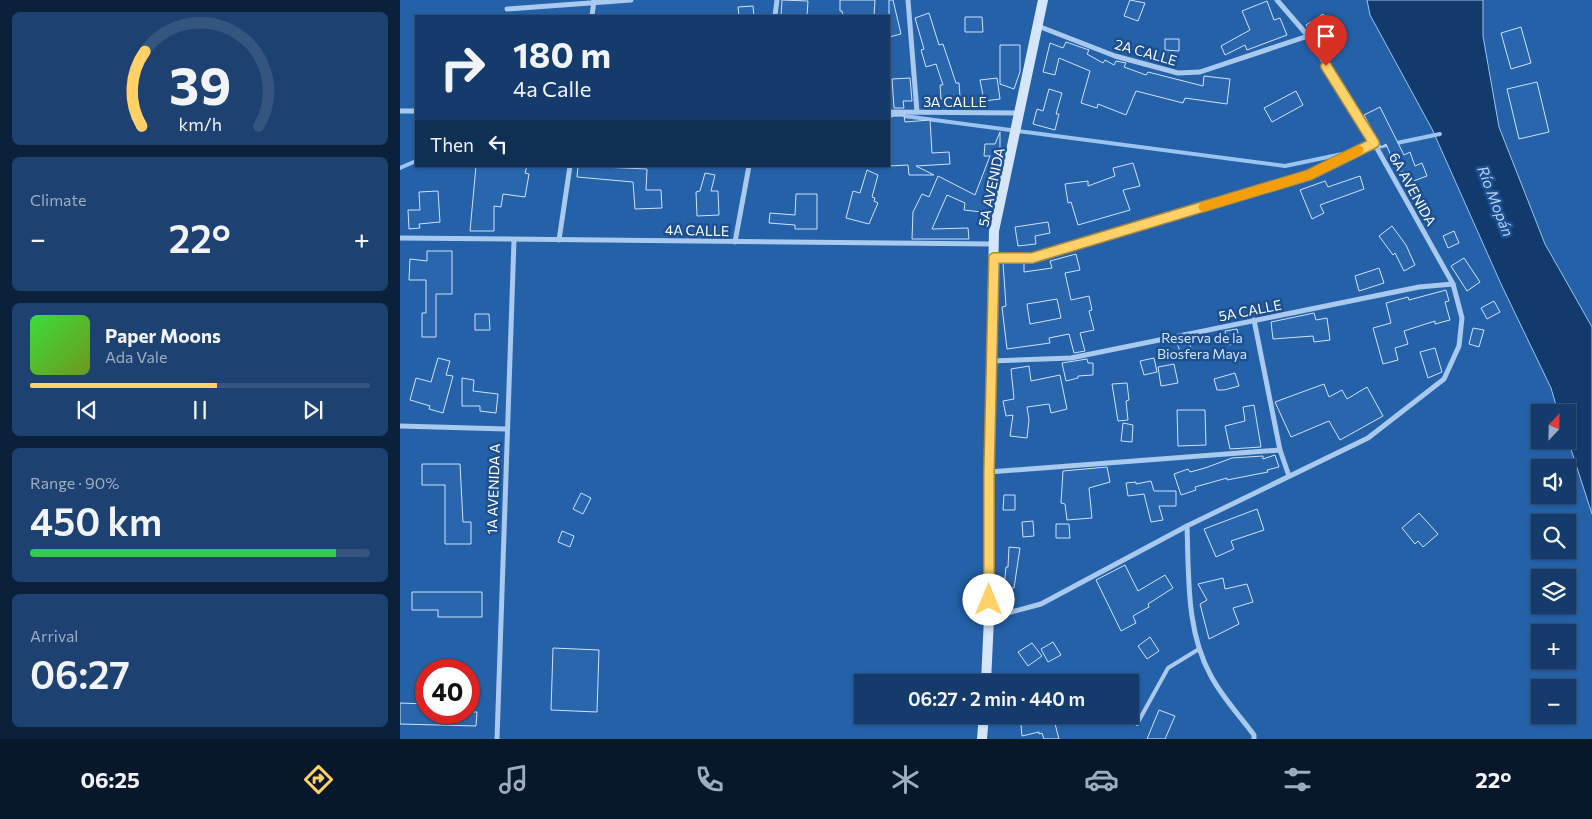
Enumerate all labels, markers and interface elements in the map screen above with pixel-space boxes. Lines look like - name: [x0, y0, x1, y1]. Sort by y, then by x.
- pin: [1305, 15, 1347, 66]
- icon: arrive: [1312, 22, 1340, 50]
- text: 180 m: [513, 32, 611, 75]
- icon: right: [430, 35, 495, 100]
- street label: 2A CALLE: [1113, 35, 1179, 69]
- text: 39: [169, 52, 231, 116]
- text: 4a Calle: [513, 75, 591, 102]
- street label: 3A CALLE: [923, 93, 987, 110]
- text: km/h: [178, 113, 222, 135]
- icon: left: [484, 130, 512, 158]
- text: Then: [430, 133, 474, 156]
- street label: 5A AVENIDA: [974, 145, 1008, 228]
- street label: 6A AVENIDA: [1386, 149, 1440, 229]
- water label: Río Mopán: [1474, 163, 1518, 239]
- text: Climate: [30, 190, 86, 209]
- text: 22°: [169, 214, 231, 261]
- text: −: [30, 221, 46, 255]
- text: +: [354, 221, 370, 255]
- street label: 4A CALLE: [665, 221, 729, 239]
- street label: 5A CALLE: [1217, 296, 1283, 324]
- text: Paper Moons: [105, 324, 221, 347]
- park label: Reserva de la Biosfera Maya: [1157, 329, 1247, 362]
- text: Ada Vale: [105, 347, 167, 366]
- icon: previous: [73, 396, 101, 424]
- icon: pause: [186, 396, 214, 424]
- icon: next: [299, 396, 327, 424]
- north arrow: [1531, 404, 1576, 449]
- map controls: [1531, 404, 1576, 724]
- street label: 1A AVENIDA A: [483, 443, 503, 535]
- button: sound: [1531, 459, 1576, 504]
- text: Range · 90%: [30, 473, 119, 492]
- text: 450 km: [30, 497, 162, 544]
- button: search: [1531, 514, 1576, 559]
- button: layers: [1531, 569, 1576, 614]
- position arrow: [962, 573, 1014, 625]
- button: +: [1531, 624, 1576, 669]
- text: Arrival: [30, 626, 78, 645]
- text: 06:27: [30, 650, 130, 697]
- speed limit sign: 40: [415, 659, 480, 724]
- button: −: [1531, 679, 1576, 724]
- text: 06:27 · 2 min · 440 m: [908, 687, 1085, 710]
- icon: directions: [301, 762, 336, 797]
- icon: music: [496, 762, 531, 797]
- icon: phone: [692, 762, 727, 797]
- icon: climate: [888, 762, 923, 797]
- icon: car: [1084, 762, 1119, 797]
- icon: filters: [1280, 762, 1315, 797]
- text: 06:25: [80, 766, 140, 793]
- text: 22°: [1475, 766, 1512, 793]

